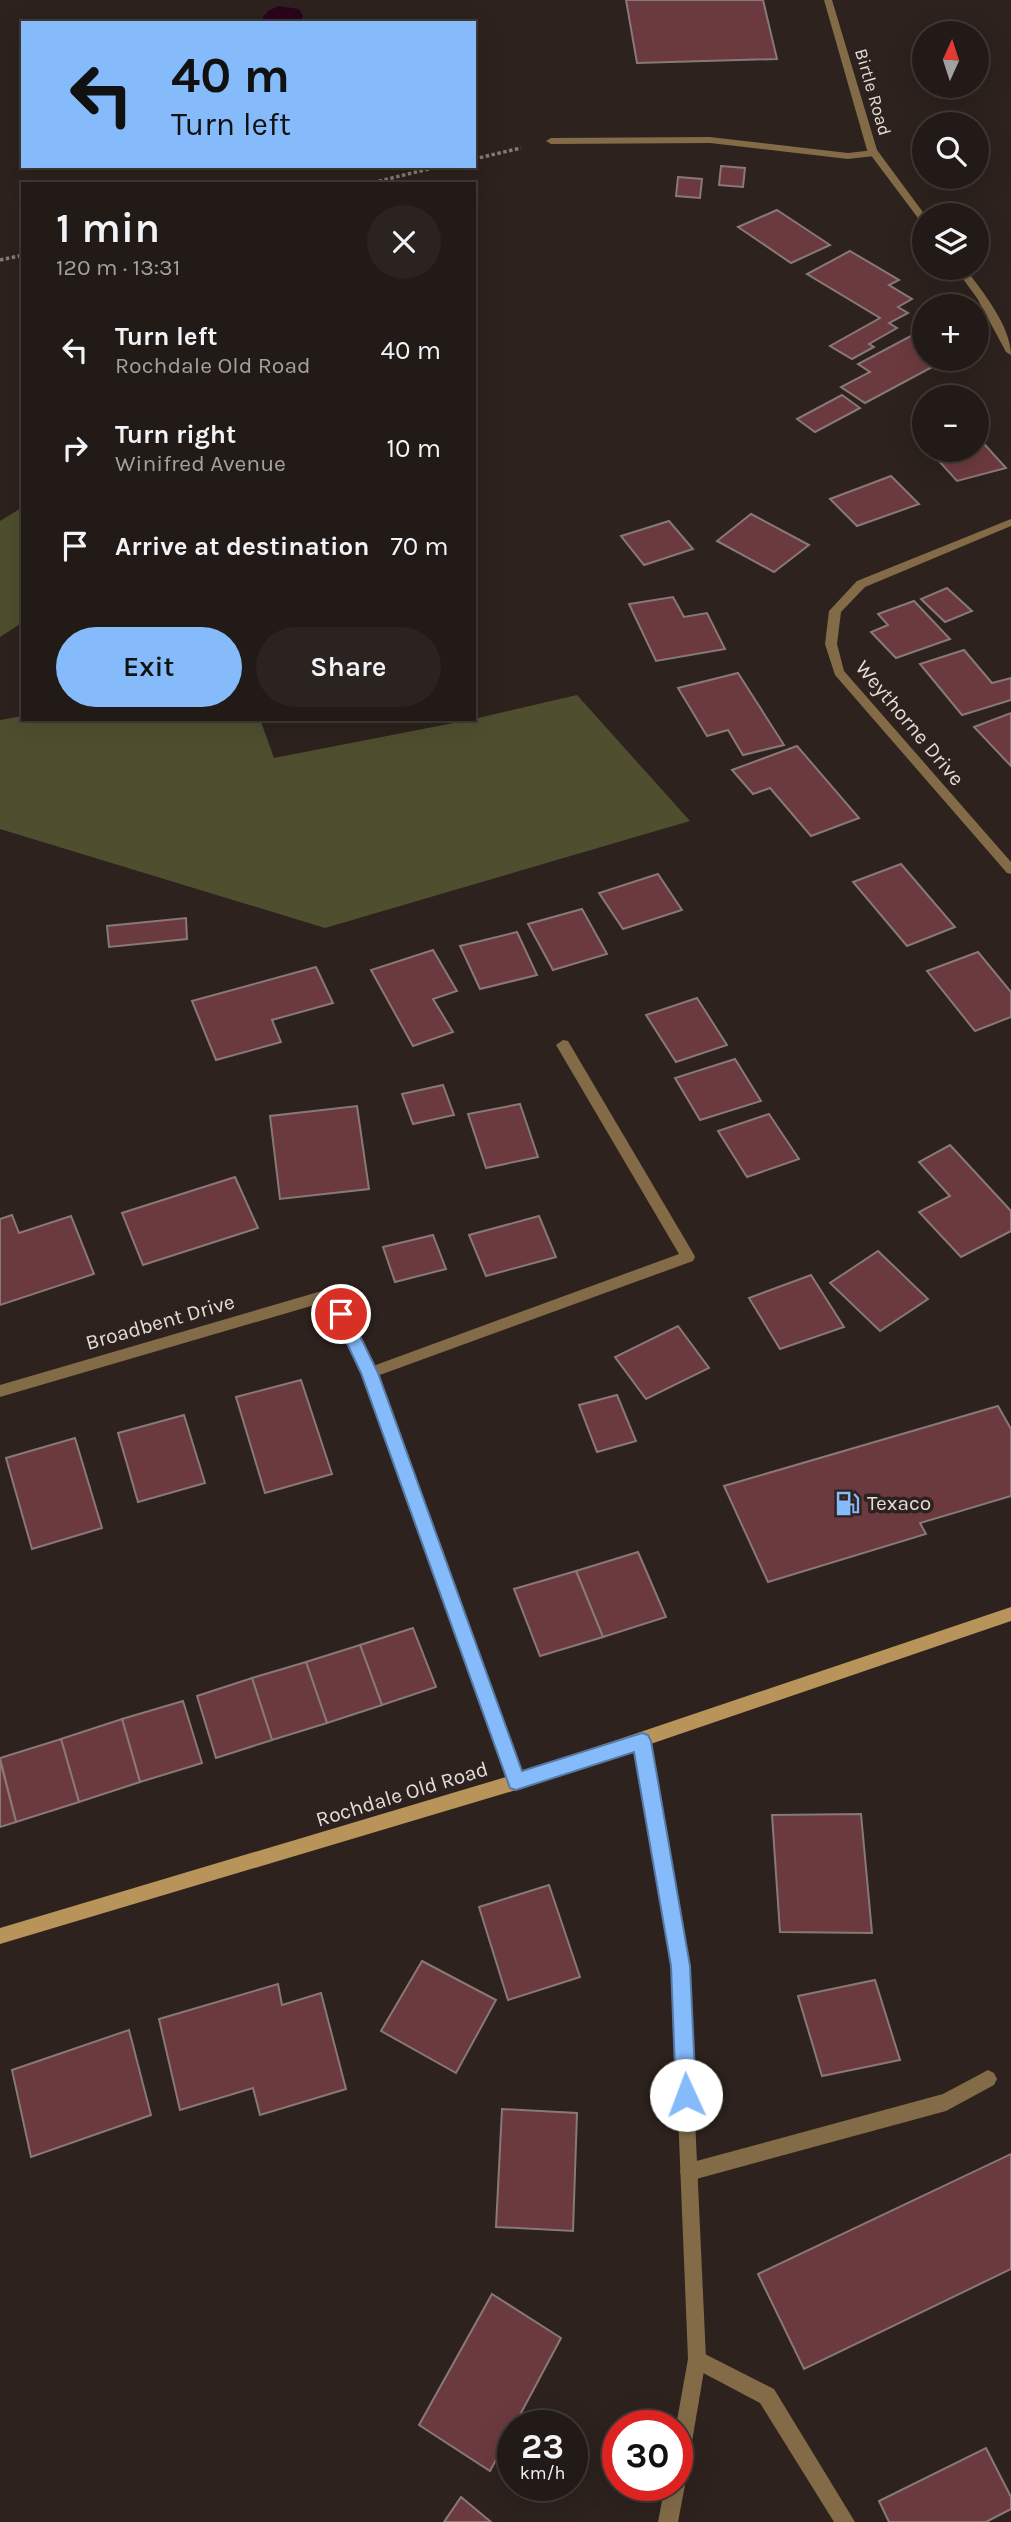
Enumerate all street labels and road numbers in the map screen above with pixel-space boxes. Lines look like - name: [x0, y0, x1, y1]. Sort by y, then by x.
- street label: Birtle Road: [850, 46, 896, 138]
- street label: Weythorne Drive: [851, 656, 969, 790]
- street label: Broadbent Drive: [83, 1289, 237, 1355]
- street label: Rochdale Old Road: [313, 1756, 491, 1832]

